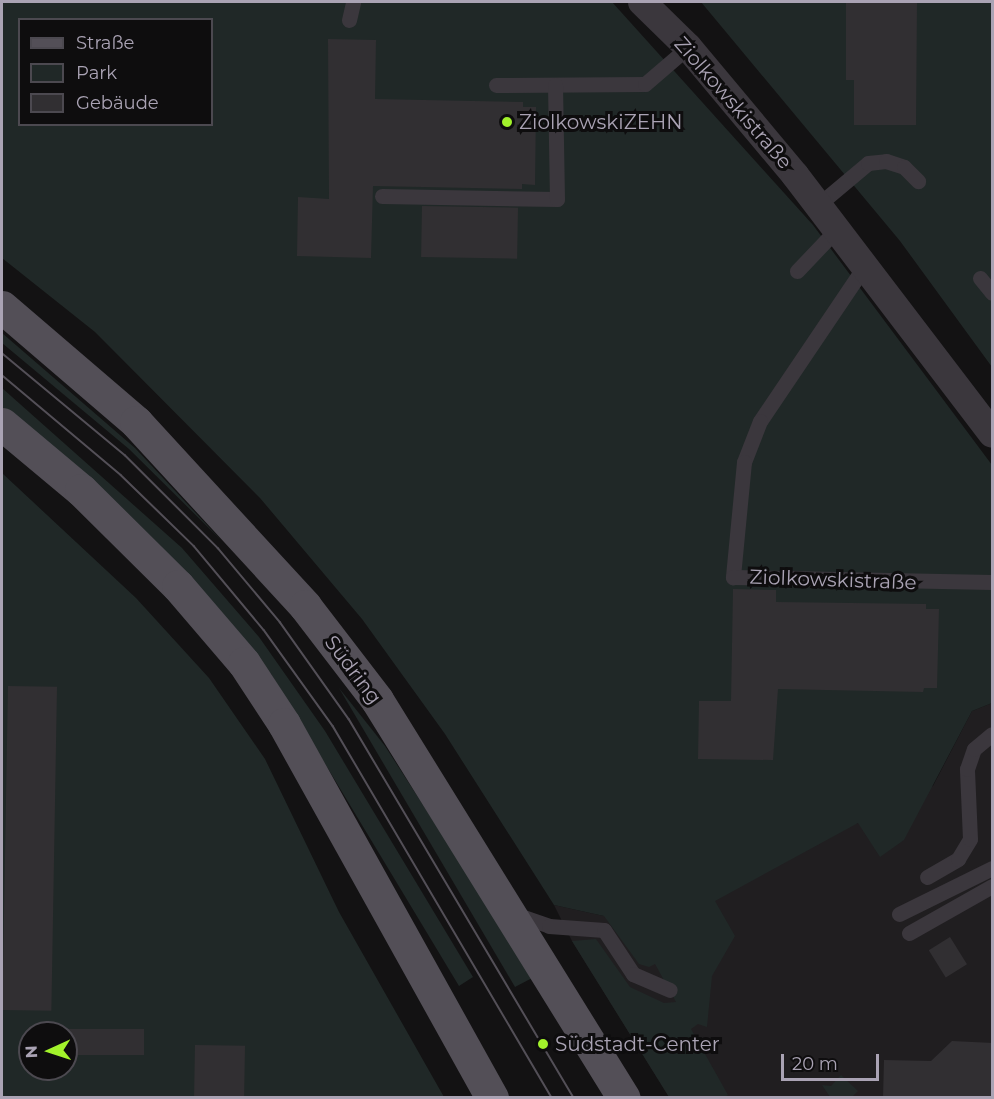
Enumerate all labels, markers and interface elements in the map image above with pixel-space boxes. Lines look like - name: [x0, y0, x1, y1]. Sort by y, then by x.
- legend: [18, 18, 213, 126]
- text: Straße: [76, 32, 134, 54]
- street label: Ziolkowskistraße: [669, 32, 797, 174]
- text: Park: [76, 62, 117, 84]
- text: Gebäude: [76, 92, 159, 114]
- place label: ZiolkowskiZEHN: [519, 110, 683, 134]
- marker: ZiolkowskiZEHN: [500, 115, 514, 129]
- street label: Ziolkowskistraße: [749, 565, 917, 595]
- street label: Südring: [319, 631, 387, 709]
- north arrow: [18, 1021, 78, 1081]
- place label: Südstadt-Center: [555, 1032, 720, 1056]
- marker: Südstadt-Center: [536, 1037, 550, 1051]
- scale bar: [784, 1042, 882, 1080]
- text: N: [22, 1045, 41, 1059]
- text: 20 m: [792, 1053, 838, 1075]

